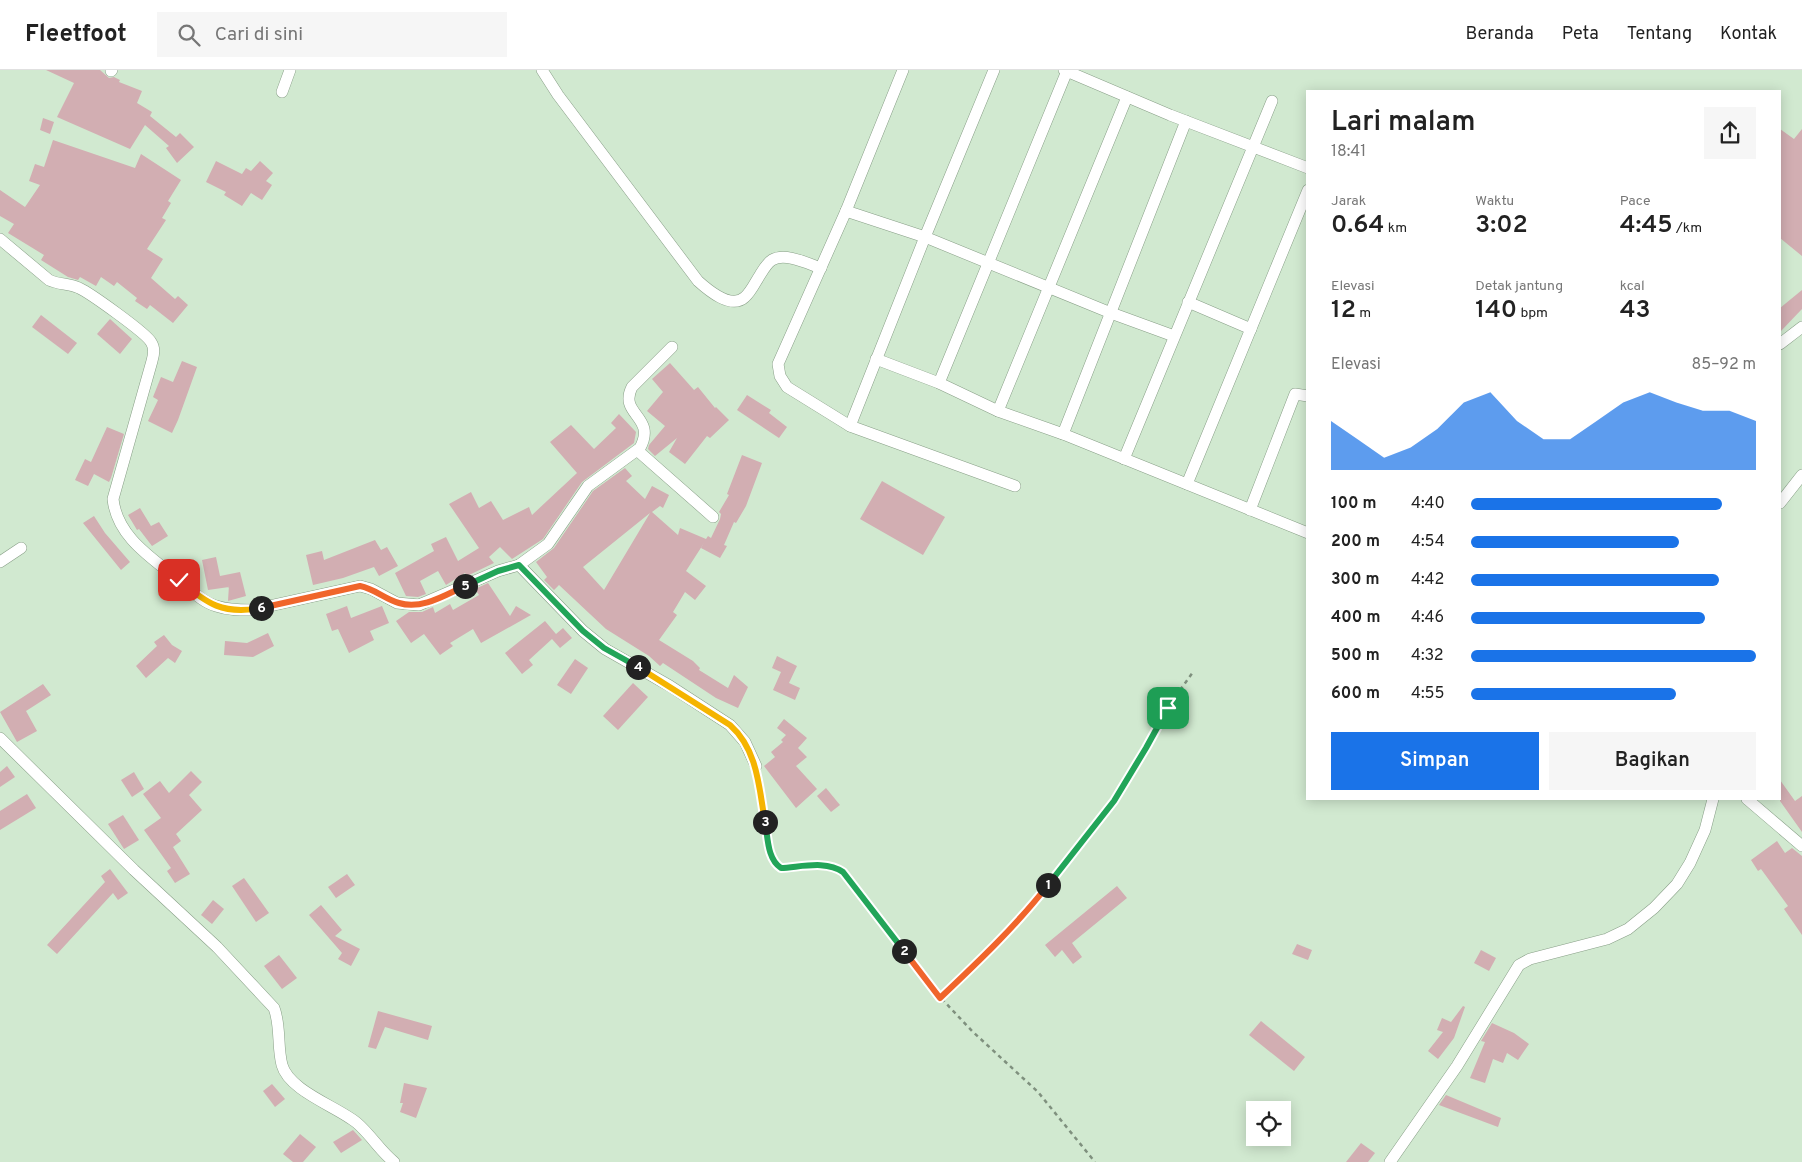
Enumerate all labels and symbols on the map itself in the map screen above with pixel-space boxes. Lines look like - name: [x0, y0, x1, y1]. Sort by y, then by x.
- pin: [158, 559, 200, 601]
- pin: 5: [452, 574, 478, 598]
- pin: 6: [248, 596, 274, 620]
- pin: 4: [626, 654, 650, 680]
- pin: [1147, 687, 1189, 729]
- pin: 3: [752, 810, 778, 834]
- pin: 1: [1036, 872, 1060, 898]
- pin: 2: [892, 938, 916, 964]

